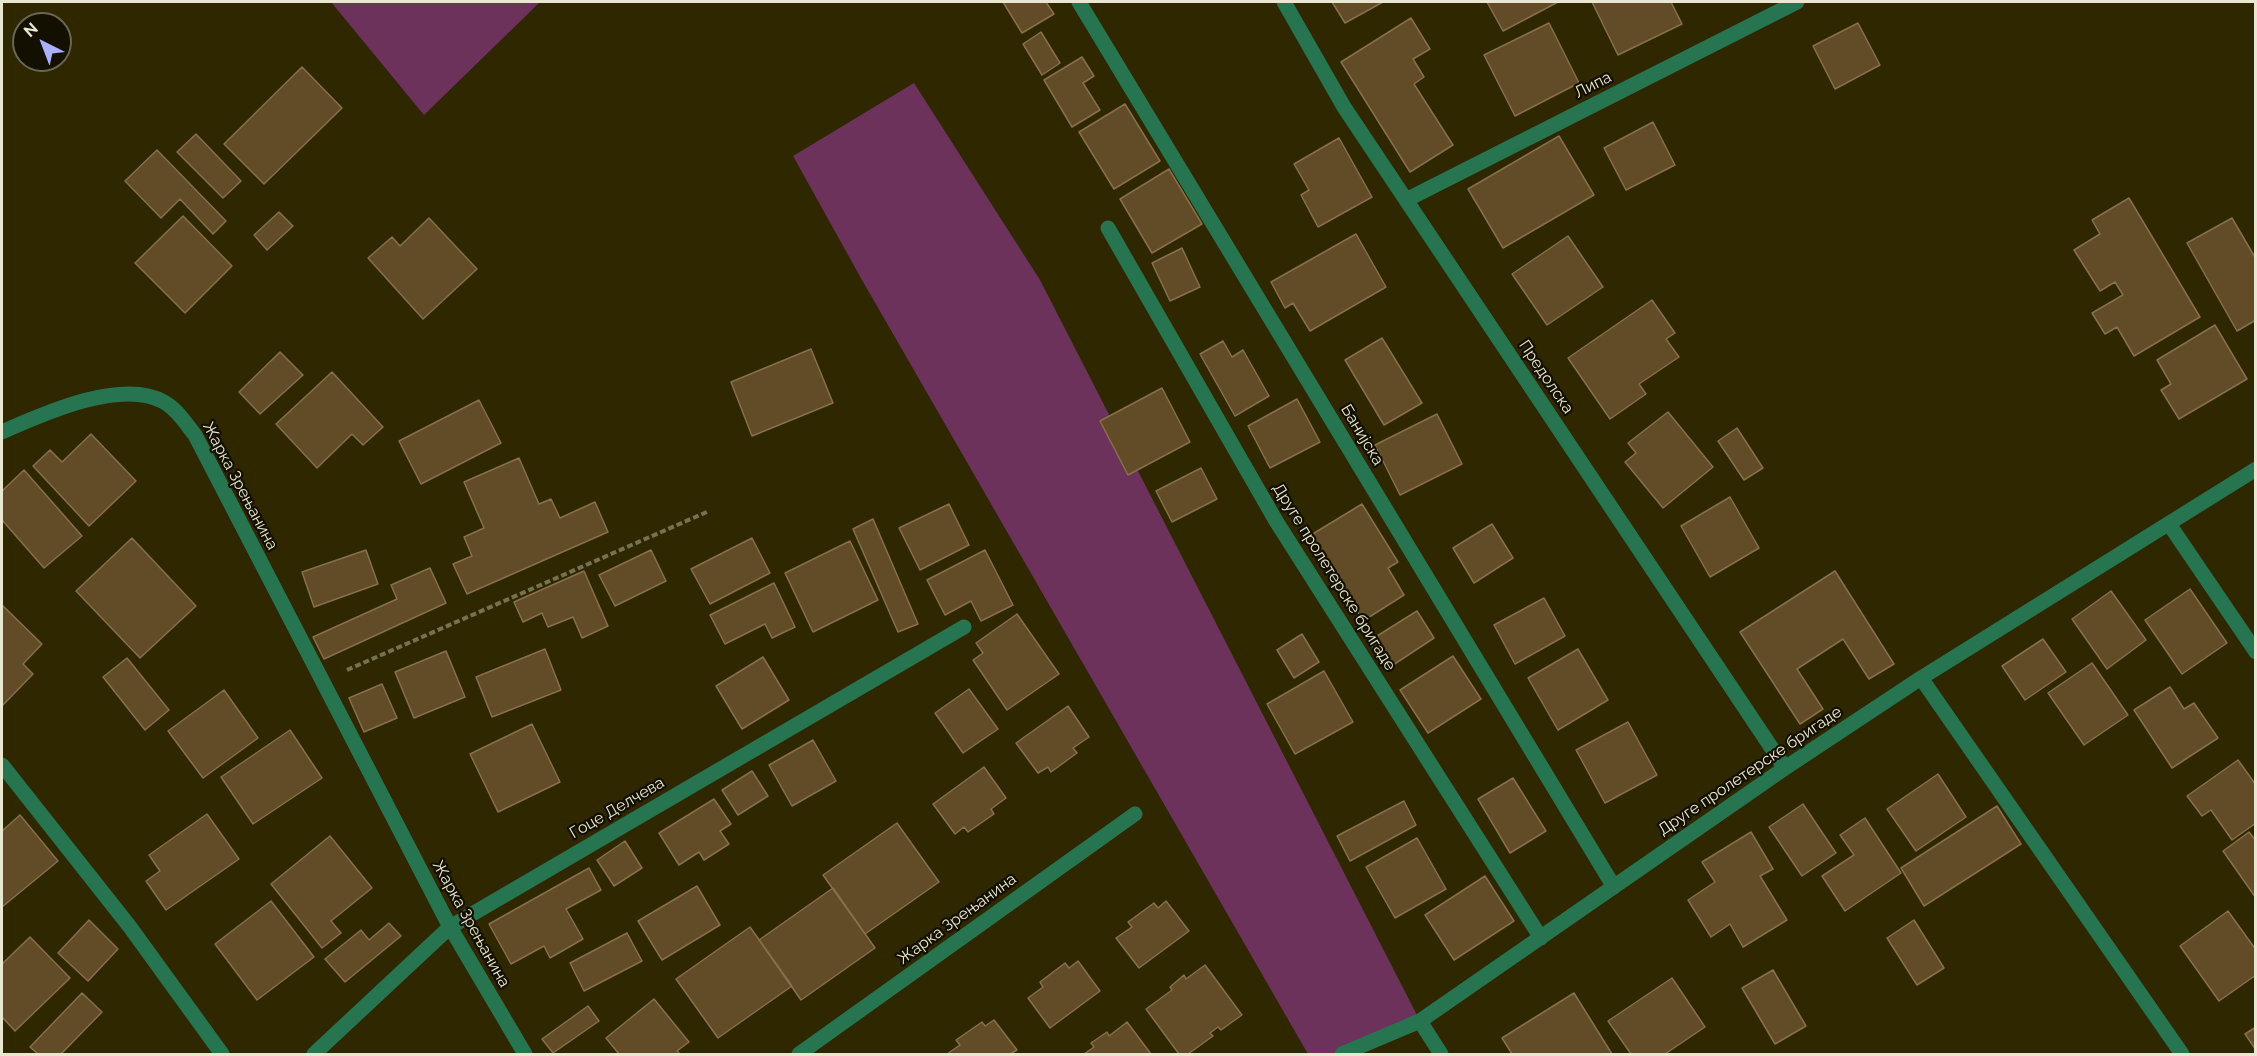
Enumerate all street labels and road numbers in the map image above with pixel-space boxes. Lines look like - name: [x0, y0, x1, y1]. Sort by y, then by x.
- street label: Липа: [1571, 68, 1615, 102]
- street label: Предолска: [1514, 337, 1578, 417]
- street label: Банијска: [1336, 401, 1388, 469]
- street label: Жарка Зрењанина: [198, 419, 282, 553]
- street label: Друге пролетерске бригаде: [1268, 480, 1400, 674]
- street label: Друге пролетерске бригаде: [1655, 702, 1845, 840]
- street label: Гоце Делчева: [566, 773, 668, 843]
- street label: Жарка Зрењанина: [428, 857, 514, 991]
- street label: Жарка Зрењанина: [894, 870, 1020, 968]

